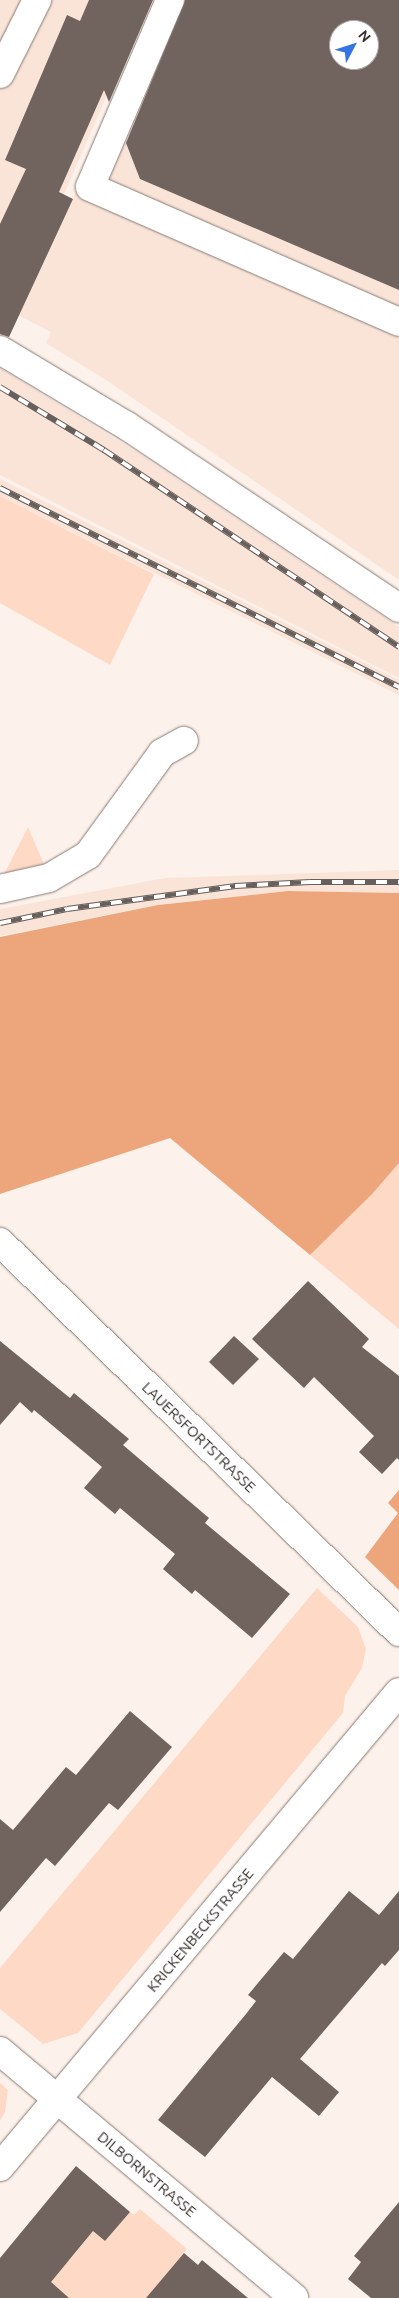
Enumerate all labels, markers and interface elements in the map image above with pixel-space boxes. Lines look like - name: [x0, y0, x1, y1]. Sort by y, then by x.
- north arrow: [329, 20, 379, 70]
- text: N: [355, 27, 374, 45]
- street label: LAUERSFORTSTRASSE: [138, 1378, 260, 1496]
- street label: KRICKENBECKSTRASSE: [143, 1864, 257, 1996]
- street label: DILBORNSTRASSE: [94, 2127, 200, 2221]

